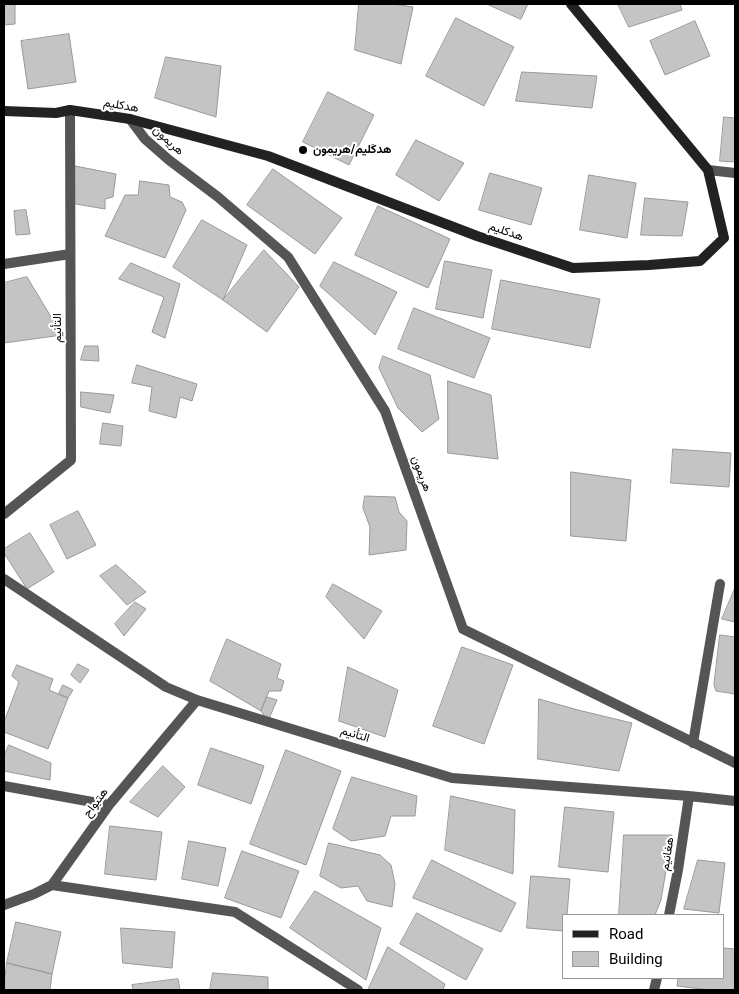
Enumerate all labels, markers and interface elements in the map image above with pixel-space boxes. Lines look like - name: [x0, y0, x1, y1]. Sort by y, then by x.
- street label: هدكليم: [102, 96, 140, 116]
- street label: هريمون: [149, 123, 187, 159]
- place label: هدكَليم/هريمون: [313, 143, 391, 157]
- marker: هدكَليم/هريمون: [297, 144, 309, 156]
- street label: هدكليم: [487, 219, 525, 245]
- street label: التأنيم: [51, 313, 65, 343]
- street label: هريمون: [408, 454, 434, 494]
- street label: التأنيم: [339, 724, 371, 746]
- street label: هتبواح: [80, 786, 112, 820]
- street label: هغانيم: [658, 836, 678, 872]
- legend: [562, 914, 724, 979]
- text: Road: [609, 925, 643, 943]
- text: Building: [609, 950, 663, 968]

